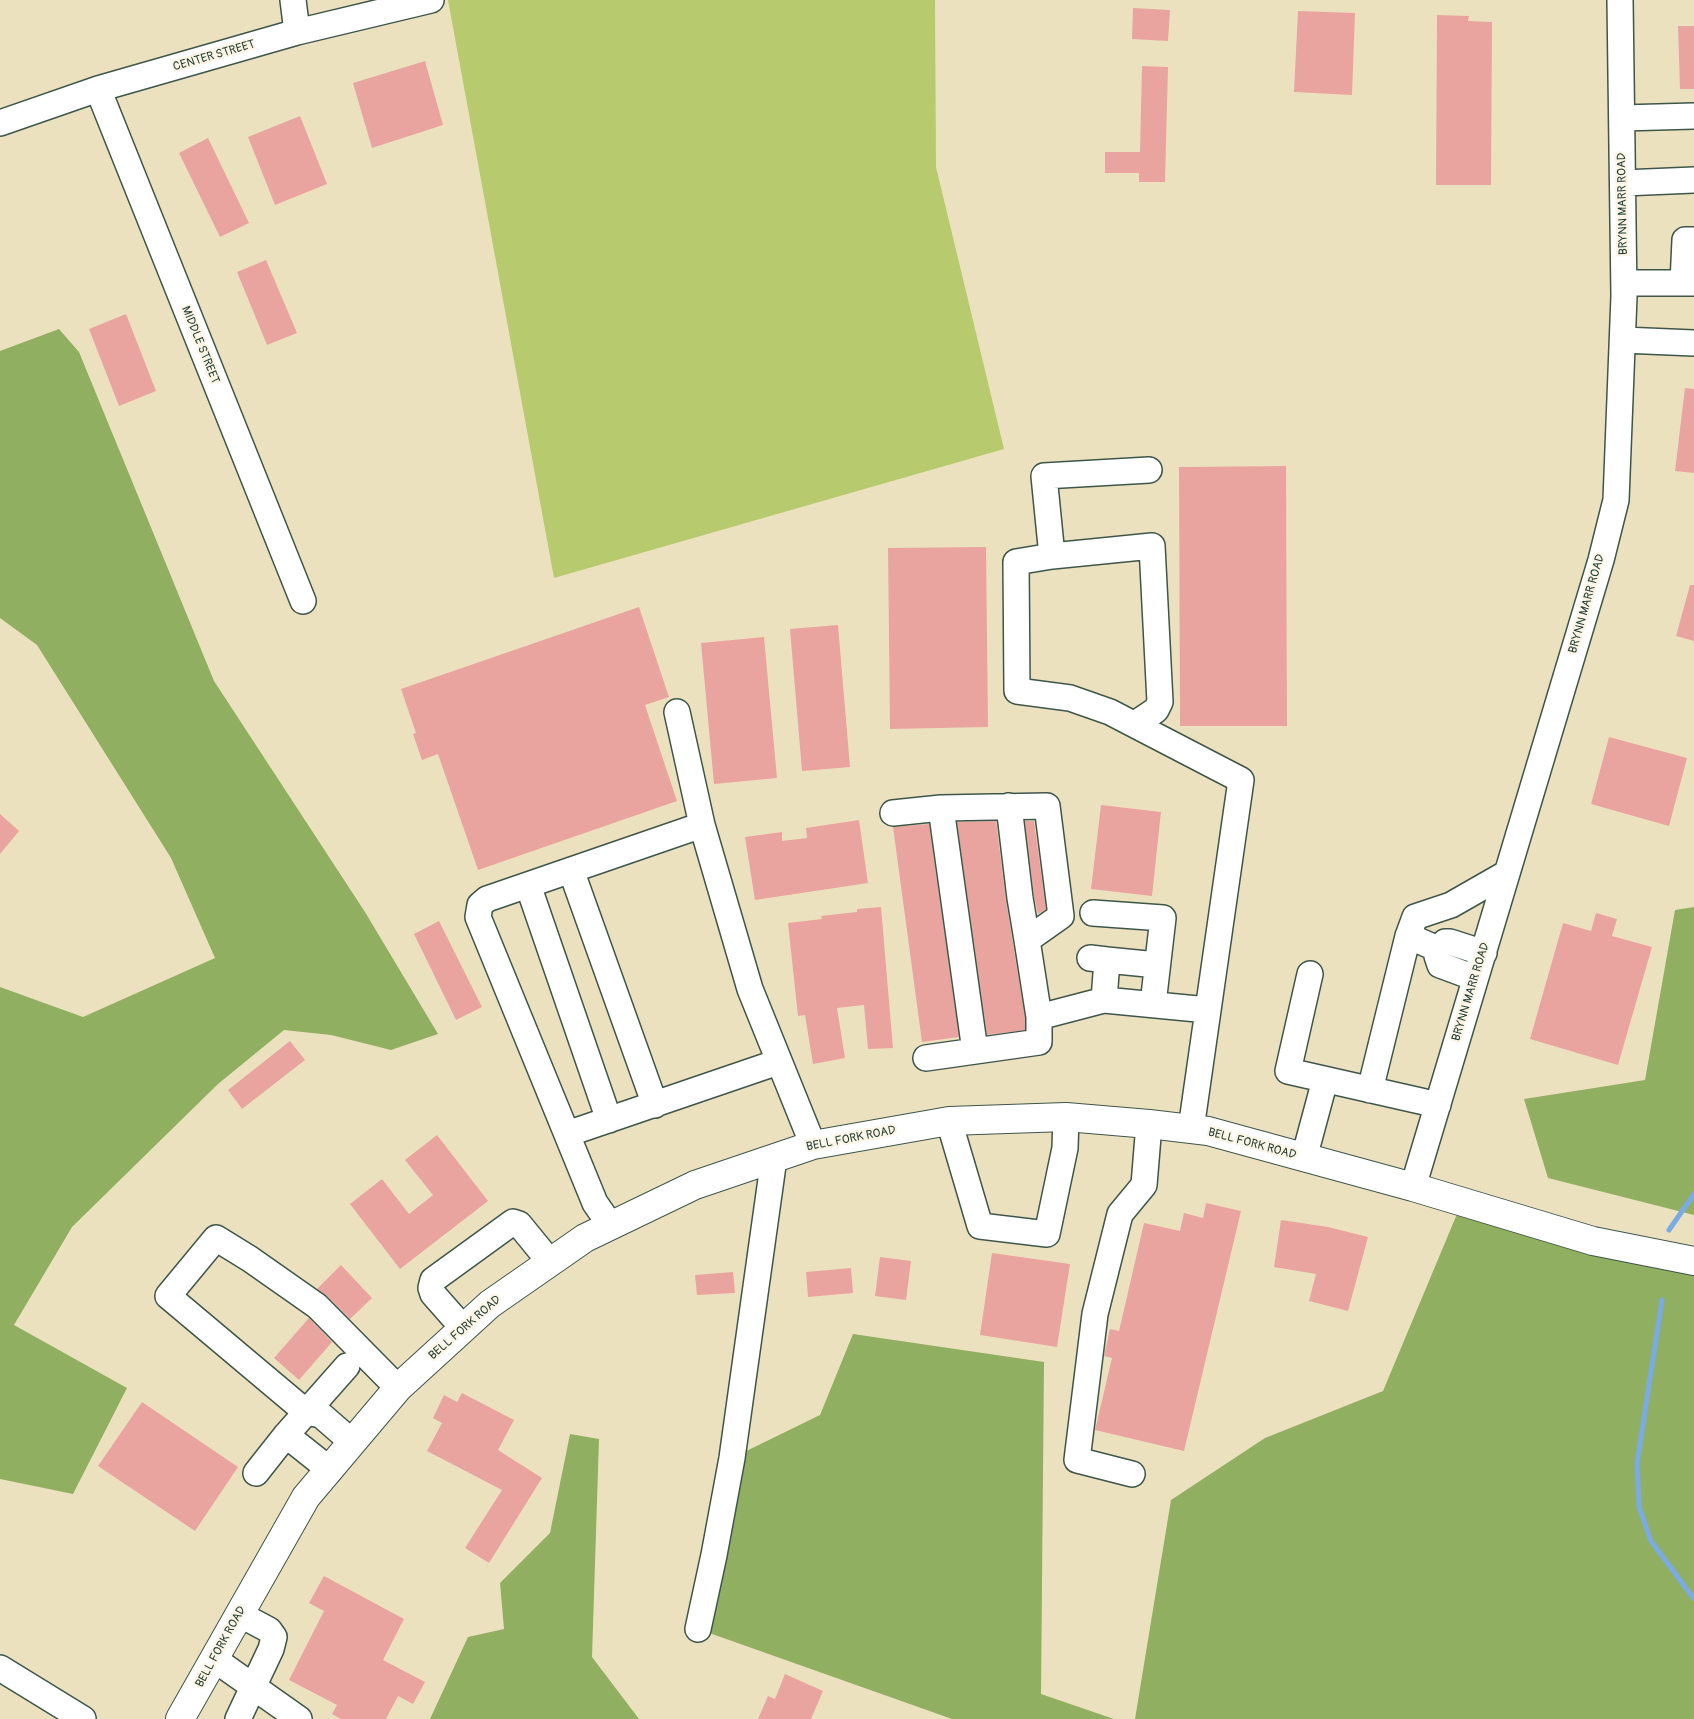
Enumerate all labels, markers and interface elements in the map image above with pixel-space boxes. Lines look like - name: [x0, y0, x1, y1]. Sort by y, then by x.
- street label: CENTER STREET: [172, 37, 256, 75]
- street label: BRYNN MARR ROAD: [1615, 153, 1631, 255]
- street label: MIDDLE STREET: [178, 304, 222, 386]
- street label: BRYNN MARR ROAD: [1566, 553, 1608, 655]
- street label: BRYNN MARR ROAD: [1449, 941, 1493, 1043]
- street label: BELL FORK ROAD: [805, 1123, 897, 1155]
- street label: BELL FORK ROAD: [1206, 1125, 1298, 1163]
- street label: BELL FORK ROAD: [426, 1293, 504, 1363]
- street label: BELL FORK ROAD: [193, 1604, 249, 1690]

